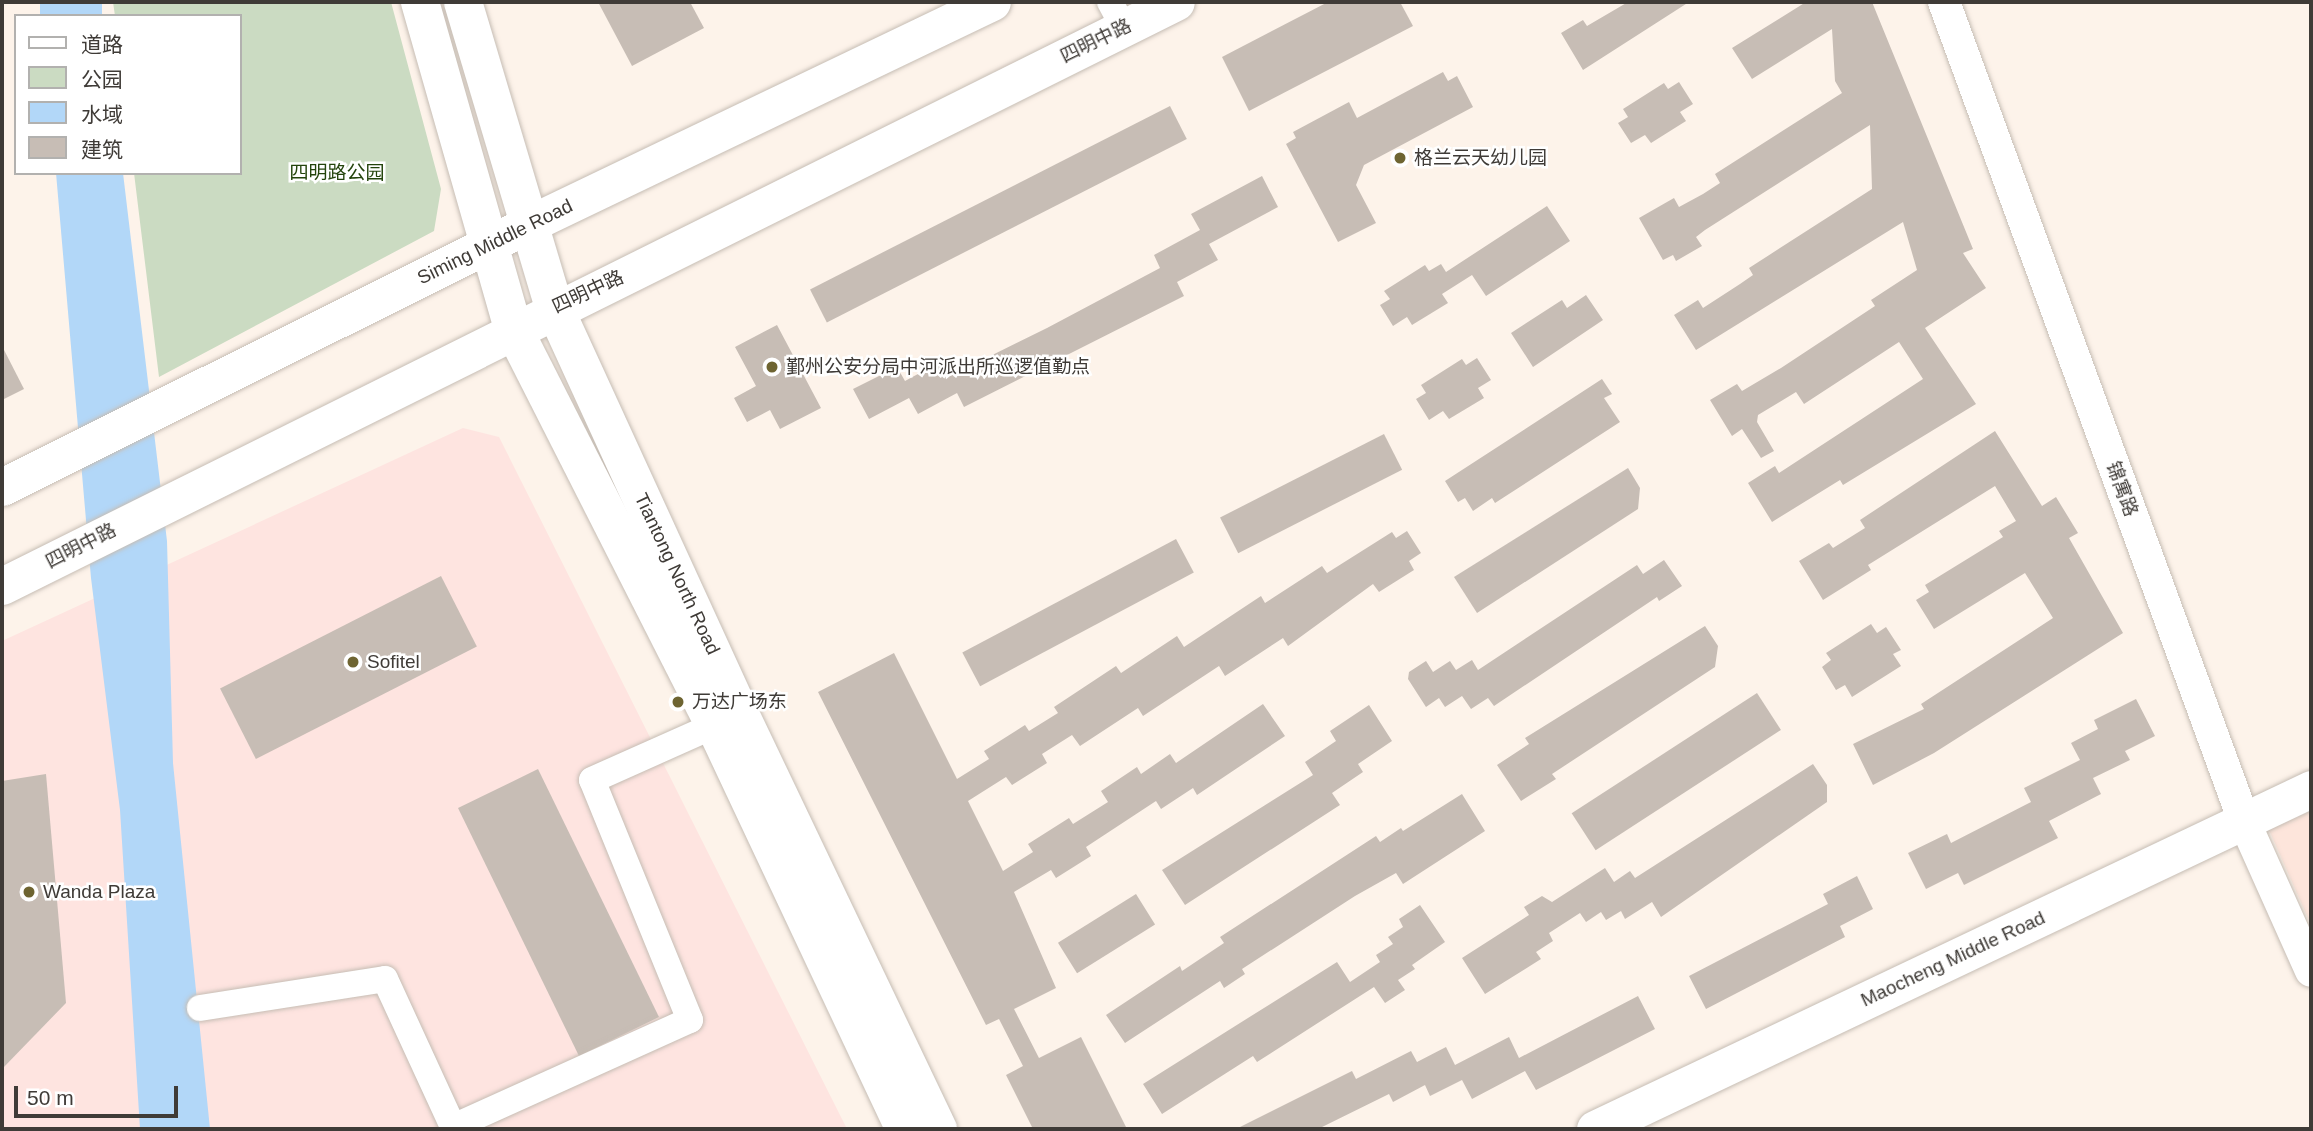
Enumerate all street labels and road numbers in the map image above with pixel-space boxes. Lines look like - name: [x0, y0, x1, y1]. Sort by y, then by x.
- street label: 四明中路: [1057, 14, 1135, 68]
- street label: Siming Middle Road: [414, 194, 576, 290]
- street label: 四明中路: [549, 266, 627, 318]
- street label: 锦寓路: [2102, 458, 2142, 520]
- street label: Tiantong North Road: [630, 490, 724, 658]
- street label: 四明中路: [42, 519, 120, 573]
- street label: Maocheng Middle Road: [1857, 906, 2049, 1012]

